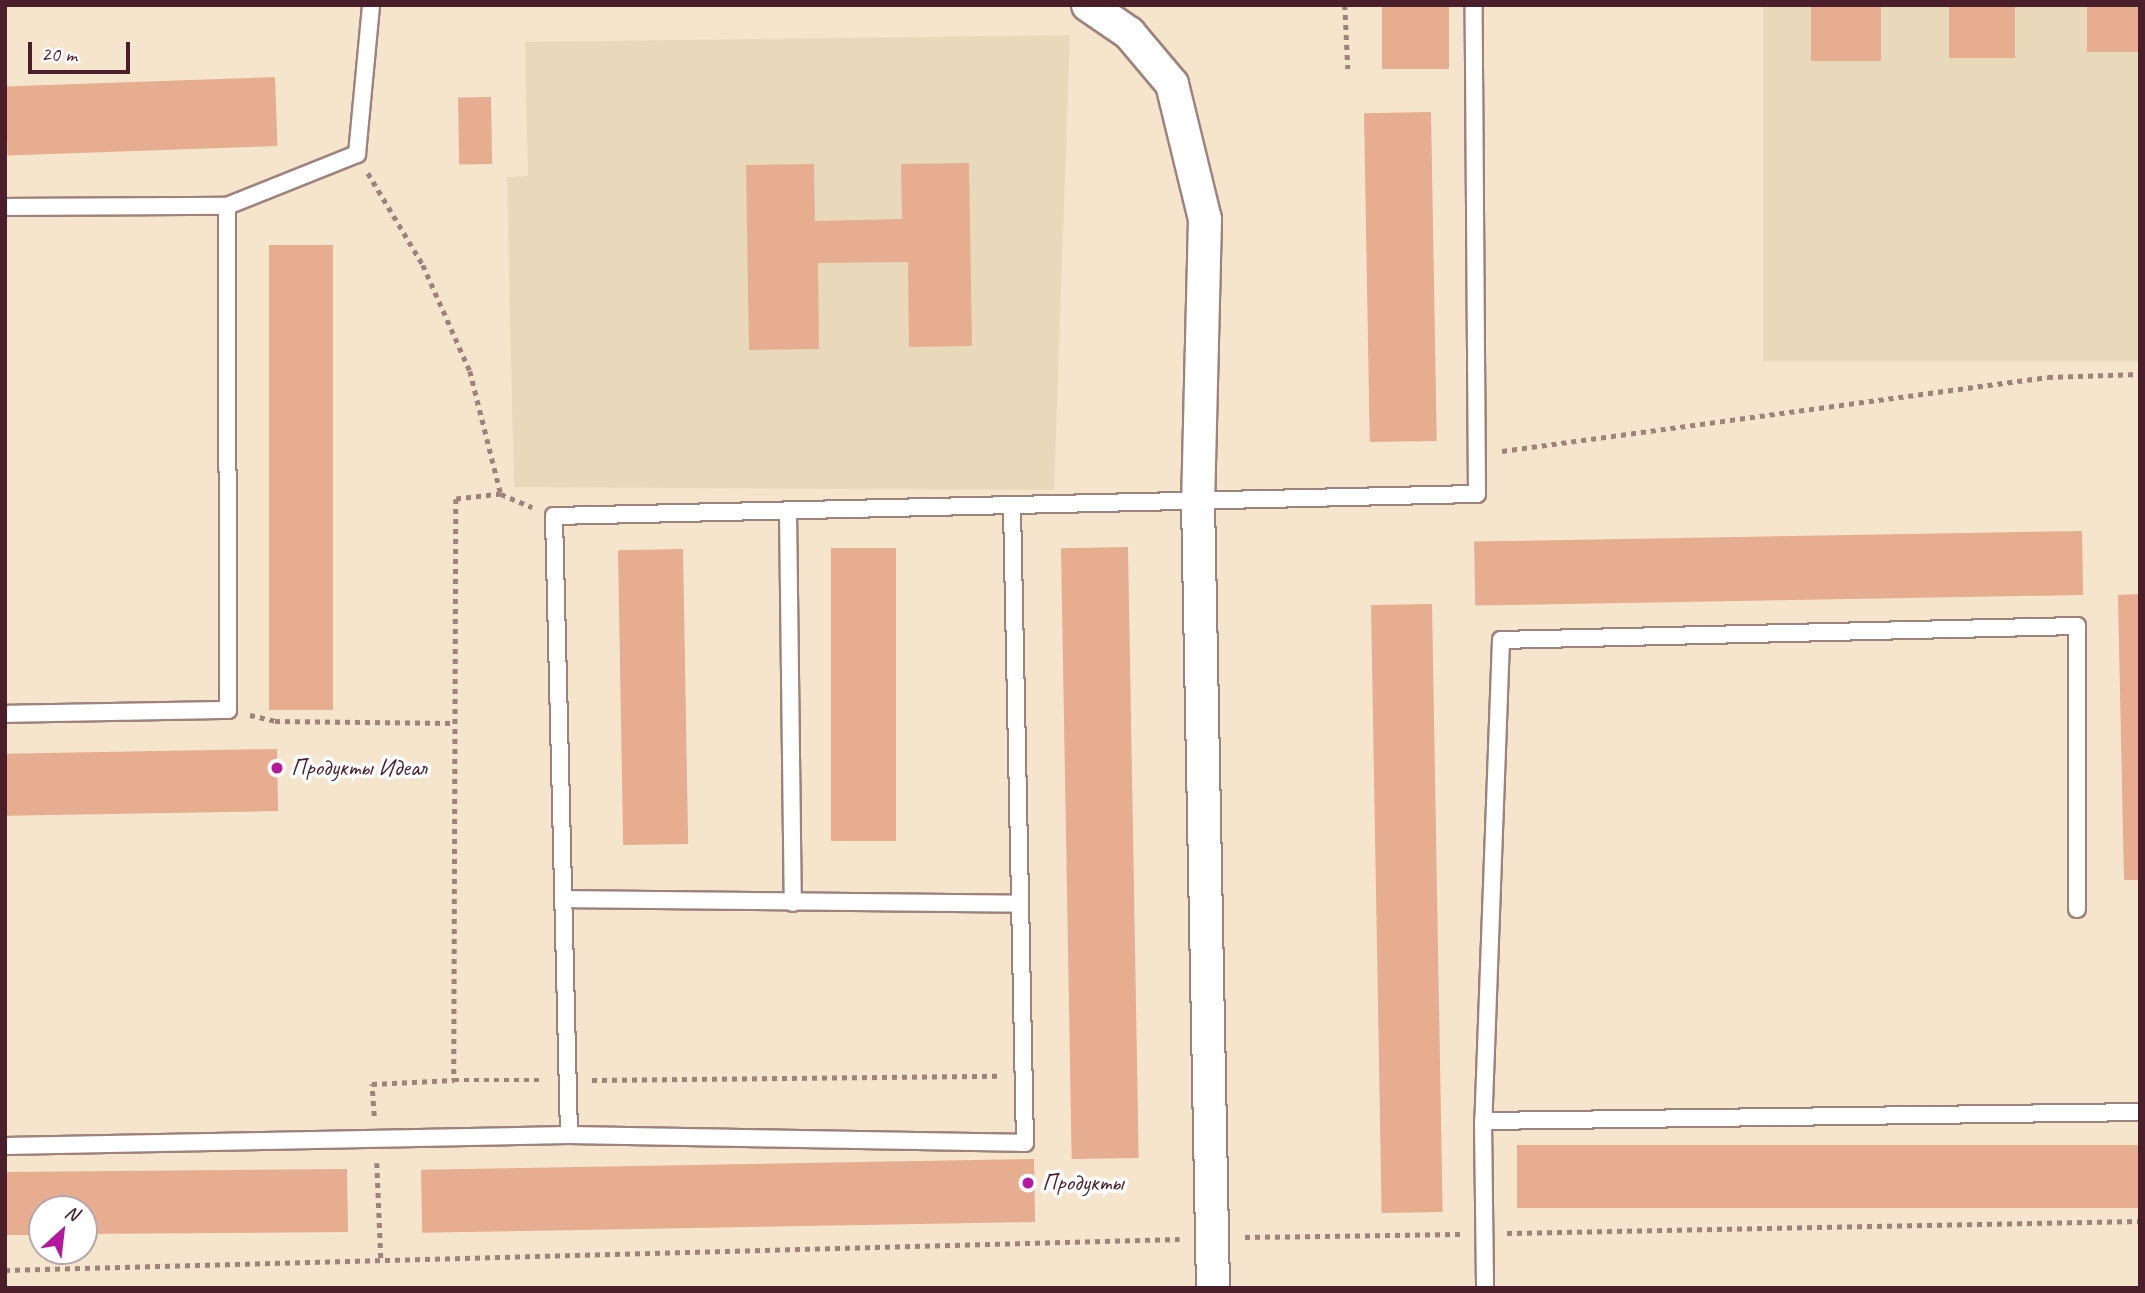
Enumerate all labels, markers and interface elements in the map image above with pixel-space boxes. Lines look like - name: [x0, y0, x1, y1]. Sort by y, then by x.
- scale bar: [32, 28, 133, 72]
- text: 20 m: [41, 41, 77, 67]
- place label: Продукты Идеал: [291, 754, 426, 782]
- marker: Продукты Идеал: [269, 760, 285, 776]
- place label: Продукты: [1042, 1169, 1124, 1197]
- marker: Продукты: [1020, 1175, 1036, 1191]
- north arrow: [28, 1195, 98, 1265]
- text: N: [61, 1200, 82, 1226]

